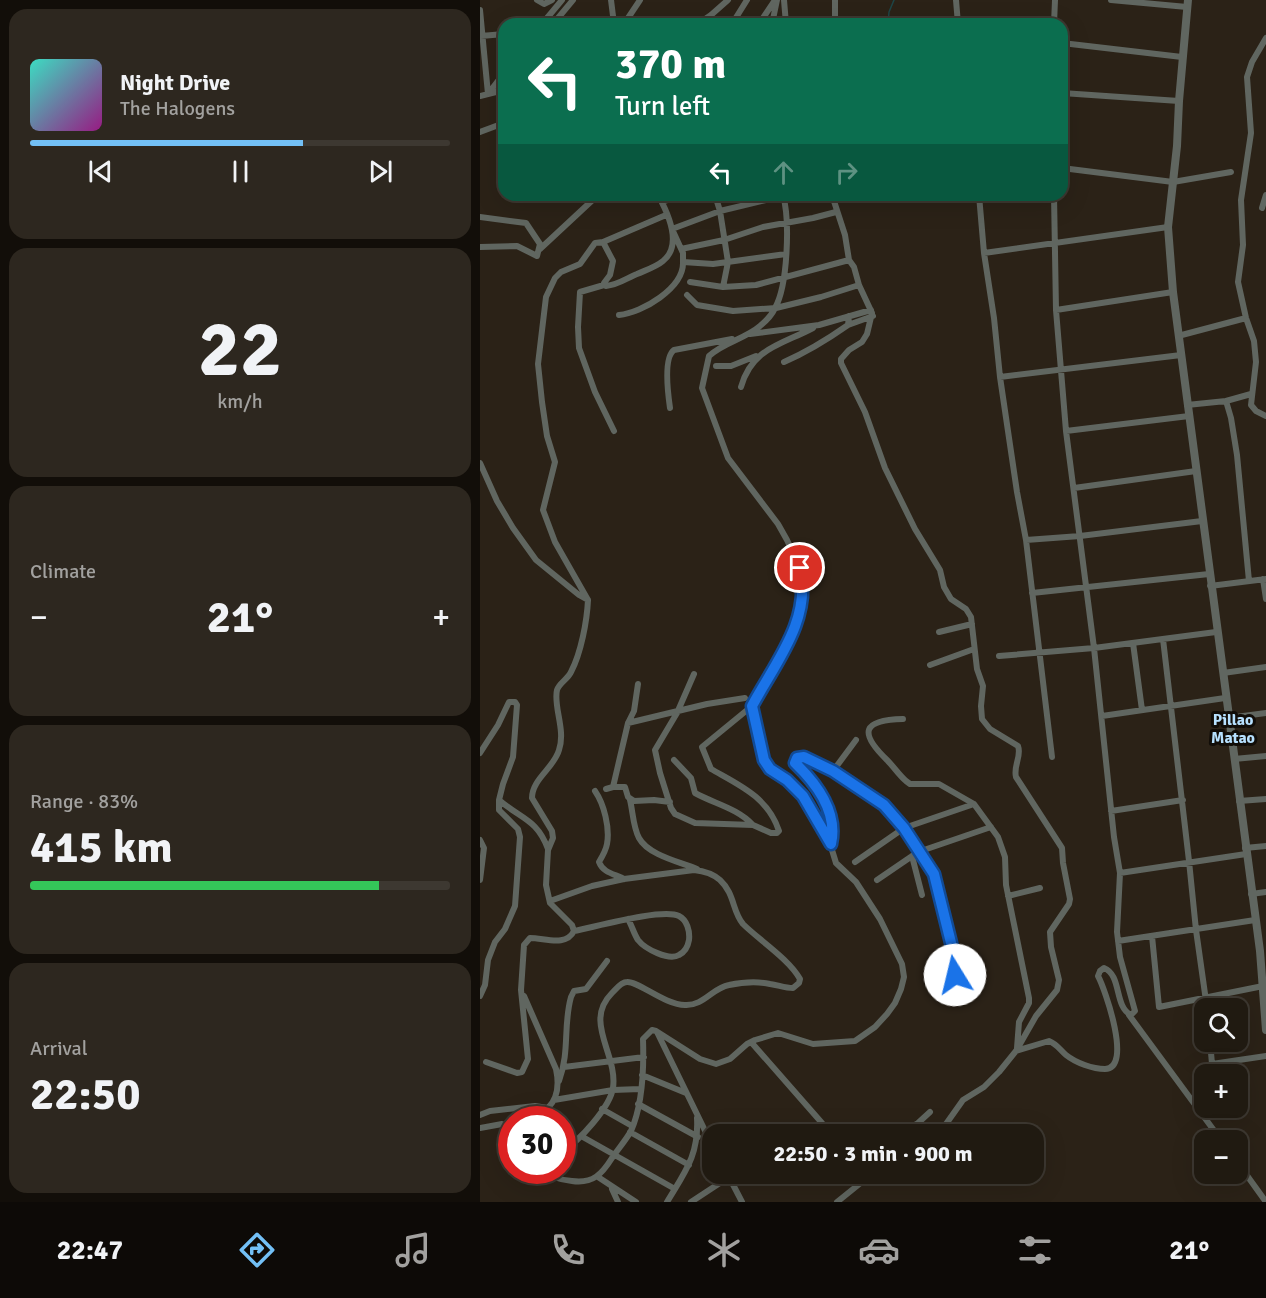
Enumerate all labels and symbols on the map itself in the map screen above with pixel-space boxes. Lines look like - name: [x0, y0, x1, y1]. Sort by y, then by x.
- pin: [774, 542, 825, 593]
- district label: Pillao Matao: [1211, 710, 1255, 748]
- position arrow: [923, 943, 987, 1007]
- speed limit sign: 30: [498, 1106, 576, 1184]

